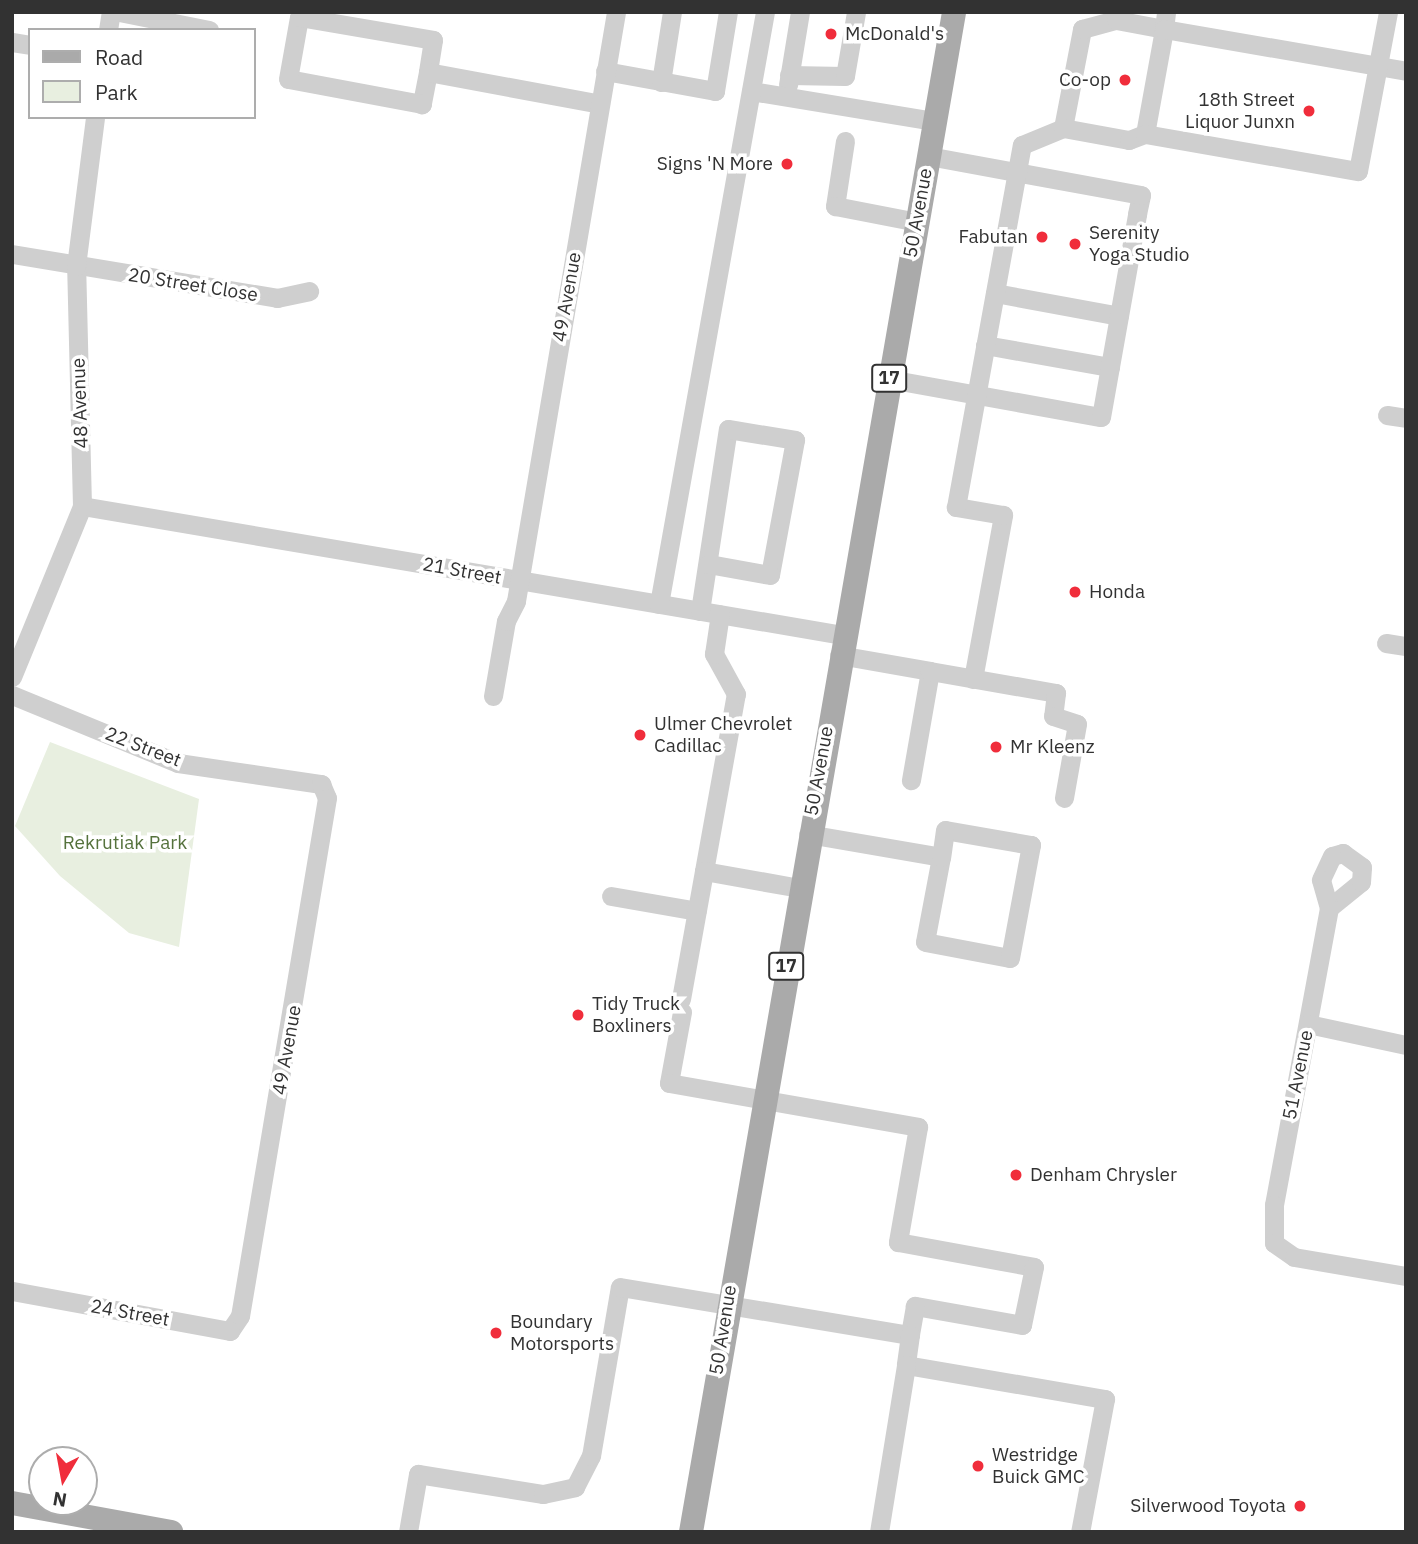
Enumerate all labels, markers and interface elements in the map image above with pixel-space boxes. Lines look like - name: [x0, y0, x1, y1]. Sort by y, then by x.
- place label: McDonald's: [845, 23, 944, 45]
- marker: McDonald's: [823, 26, 839, 42]
- legend: [28, 28, 256, 119]
- text: Road: [95, 43, 143, 71]
- place label: Co-op: [1059, 69, 1111, 91]
- marker: Co-op: [1117, 72, 1133, 88]
- text: Park: [95, 78, 138, 106]
- place label: 18th Street Liquor Junxn: [1185, 89, 1295, 133]
- marker: 18th Street Liquor Junxn: [1301, 103, 1317, 119]
- place label: Signs 'N More: [657, 153, 773, 175]
- marker: Signs 'N More: [779, 156, 795, 172]
- street label: 50 Avenue: [899, 166, 937, 260]
- place label: Serenity Yoga Studio: [1089, 222, 1189, 266]
- place label: Fabutan: [959, 226, 1028, 248]
- marker: Fabutan: [1034, 229, 1050, 245]
- marker: Serenity Yoga Studio: [1067, 236, 1083, 252]
- street label: 49 Avenue: [548, 250, 586, 344]
- street label: 20 Street Close: [126, 263, 260, 307]
- street label: 48 Avenue: [67, 357, 93, 449]
- road number: 17: [870, 364, 908, 392]
- street label: 21 Street: [421, 553, 503, 589]
- place label: Honda: [1089, 581, 1145, 603]
- marker: Honda: [1067, 584, 1083, 600]
- place label: Ulmer Chevrolet Cadillac: [654, 713, 793, 757]
- street label: 22 Street: [102, 722, 184, 772]
- street label: 50 Avenue: [800, 724, 838, 818]
- marker: Ulmer Chevrolet Cadillac: [632, 727, 648, 743]
- place label: Mr Kleenz: [1010, 736, 1095, 758]
- marker: Mr Kleenz: [988, 739, 1004, 755]
- park label: Rekrutiak Park: [63, 832, 187, 854]
- road number: 17: [767, 951, 805, 981]
- place label: Tidy Truck Boxliners: [592, 993, 680, 1037]
- street label: 49 Avenue: [268, 1003, 306, 1097]
- marker: Tidy Truck Boxliners: [570, 1007, 586, 1023]
- street label: 51 Avenue: [1278, 1028, 1318, 1122]
- place label: Denham Chrysler: [1030, 1164, 1177, 1186]
- marker: Denham Chrysler: [1008, 1167, 1024, 1183]
- street label: 50 Avenue: [705, 1283, 741, 1377]
- street label: 24 Street: [89, 1295, 171, 1331]
- place label: Boundary Motorsports: [510, 1311, 614, 1355]
- marker: Boundary Motorsports: [488, 1325, 504, 1341]
- place label: Westridge Buick GMC: [992, 1444, 1084, 1488]
- north arrow: [28, 1446, 98, 1516]
- marker: Westridge Buick GMC: [970, 1458, 986, 1474]
- text: N: [51, 1487, 69, 1513]
- place label: Silverwood Toyota: [1130, 1495, 1286, 1517]
- marker: Silverwood Toyota: [1292, 1498, 1308, 1514]

